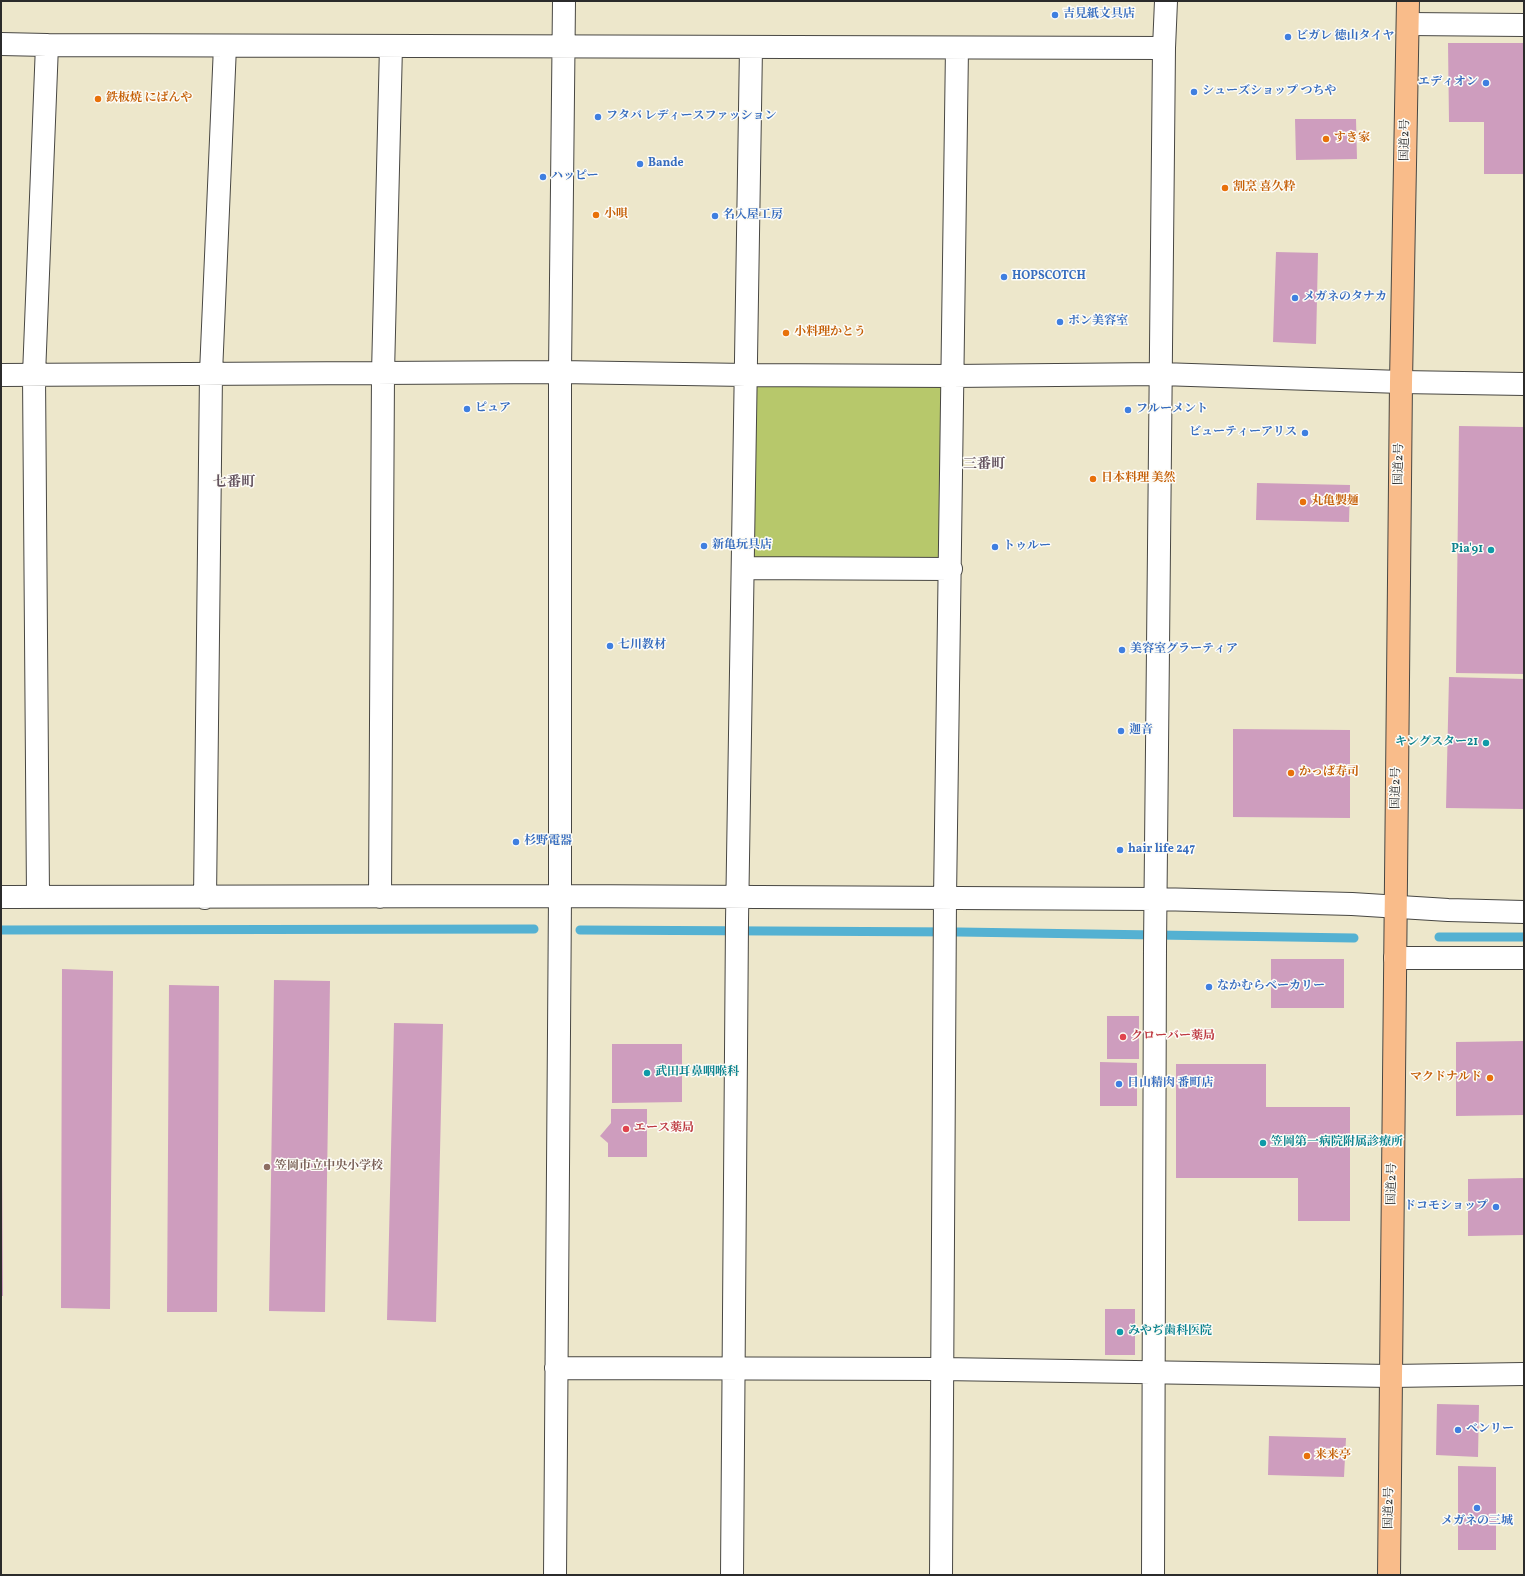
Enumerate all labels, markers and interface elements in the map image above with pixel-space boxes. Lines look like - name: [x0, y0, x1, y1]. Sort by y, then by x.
- place label: 吉見紙文具店: [1063, 8, 1135, 22]
- marker: 吉見紙文具店: [1050, 10, 1060, 20]
- place label: ビガレ 徳山タイヤ: [1296, 30, 1394, 44]
- marker: ビガレ 徳山タイヤ: [1283, 32, 1293, 42]
- place label: エディオン: [1418, 76, 1478, 90]
- marker: エディオン: [1481, 78, 1491, 88]
- place label: シューズショップ つちや: [1202, 85, 1336, 99]
- marker: シューズショップ つちや: [1189, 87, 1199, 97]
- place label: 鉄板焼 にばんや: [106, 92, 192, 106]
- marker: 鉄板焼 にばんや: [93, 94, 103, 104]
- place label: フタバ レディースファッション: [606, 110, 776, 124]
- marker: フタバ レディースファッション: [593, 112, 603, 122]
- street label: 国道2号: [1398, 119, 1414, 161]
- place label: すき家: [1334, 132, 1370, 146]
- marker: すき家: [1321, 134, 1331, 144]
- place label: Bande: [648, 157, 684, 171]
- marker: Bande: [635, 159, 645, 169]
- place label: ハッピー: [551, 170, 599, 184]
- marker: ハッピー: [538, 172, 548, 182]
- place label: 割烹 喜久粋: [1233, 181, 1295, 195]
- marker: 割烹 喜久粋: [1220, 183, 1230, 193]
- place label: 小唄: [604, 208, 628, 222]
- place label: 名入屋工房: [723, 209, 783, 223]
- marker: 小唄: [591, 210, 601, 220]
- marker: 名入屋工房: [710, 211, 720, 221]
- place label: HOPSCOTCH: [1012, 270, 1086, 284]
- marker: HOPSCOTCH: [999, 272, 1009, 282]
- place label: メガネのタナカ: [1303, 291, 1387, 305]
- marker: メガネのタナカ: [1290, 293, 1300, 303]
- place label: ボン美容室: [1068, 315, 1128, 329]
- marker: ボン美容室: [1055, 317, 1065, 327]
- place label: 小料理かとう: [794, 326, 866, 340]
- marker: 小料理かとう: [781, 328, 791, 338]
- place label: ピュア: [475, 402, 511, 416]
- place label: フルーメント: [1136, 403, 1208, 417]
- marker: ピュア: [462, 404, 472, 414]
- marker: フルーメント: [1123, 405, 1133, 415]
- place label: ビューティーアリス: [1189, 426, 1297, 440]
- marker: ビューティーアリス: [1300, 428, 1310, 438]
- street label: 国道2号: [1392, 443, 1408, 485]
- district label: 三番町: [963, 457, 1005, 473]
- place label: 日本料理 美然: [1101, 472, 1175, 486]
- marker: 日本料理 美然: [1088, 474, 1098, 484]
- district label: 七番町: [213, 475, 255, 491]
- place label: 丸亀製麺: [1311, 495, 1359, 509]
- marker: 丸亀製麺: [1298, 497, 1308, 507]
- place label: 新亀玩具店: [712, 539, 772, 553]
- place label: トゥルー: [1003, 540, 1051, 554]
- marker: 新亀玩具店: [699, 541, 709, 551]
- marker: トゥルー: [990, 542, 1000, 552]
- place label: Pia'91: [1451, 543, 1483, 557]
- marker: Pia'91: [1486, 545, 1496, 555]
- place label: 七川教材: [618, 639, 666, 653]
- marker: 七川教材: [605, 641, 615, 651]
- place label: 美容室グラーティア: [1130, 643, 1238, 657]
- marker: 美容室グラーティア: [1117, 645, 1127, 655]
- place label: 迦音: [1129, 724, 1153, 738]
- marker: 迦音: [1116, 726, 1126, 736]
- place label: キングスター21: [1395, 736, 1478, 750]
- marker: キングスター21: [1481, 738, 1491, 748]
- place label: かっぱ寿司: [1299, 766, 1359, 780]
- street label: 国道2号: [1389, 767, 1405, 809]
- marker: かっぱ寿司: [1286, 768, 1296, 778]
- place label: 杉野電器: [524, 835, 572, 849]
- marker: 杉野電器: [511, 837, 521, 847]
- place label: hair life 247: [1128, 843, 1195, 857]
- marker: hair life 247: [1115, 845, 1125, 855]
- place label: なかむらベーカリー: [1217, 980, 1325, 994]
- marker: なかむらベーカリー: [1204, 982, 1214, 992]
- place label: クローバー薬局: [1131, 1030, 1215, 1044]
- marker: クローバー薬局: [1118, 1032, 1128, 1042]
- place label: 武田耳鼻咽喉科: [655, 1066, 739, 1080]
- marker: 武田耳鼻咽喉科: [642, 1068, 652, 1078]
- place label: マクドナルド: [1410, 1071, 1482, 1085]
- marker: マクドナルド: [1485, 1073, 1495, 1083]
- place label: 日山精肉 番町店: [1127, 1077, 1213, 1091]
- marker: 日山精肉 番町店: [1114, 1079, 1124, 1089]
- place label: エース薬局: [634, 1122, 694, 1136]
- marker: エース薬局: [621, 1124, 631, 1134]
- place label: 笠岡第一病院附属診療所: [1271, 1136, 1403, 1150]
- marker: 笠岡第一病院附属診療所: [1258, 1138, 1268, 1148]
- place label: 笠岡市立中央小学校: [275, 1160, 383, 1174]
- marker: 笠岡市立中央小学校: [262, 1162, 272, 1172]
- street label: 国道2号: [1385, 1163, 1401, 1205]
- place label: ドコモショップ: [1404, 1200, 1488, 1214]
- marker: ドコモショップ: [1491, 1202, 1501, 1212]
- place label: みやぢ歯科医院: [1128, 1325, 1212, 1339]
- marker: みやぢ歯科医院: [1115, 1327, 1125, 1337]
- place label: ベンリー: [1466, 1423, 1514, 1437]
- marker: ベンリー: [1453, 1425, 1463, 1435]
- place label: 来来亭: [1315, 1449, 1351, 1463]
- marker: 来来亭: [1302, 1451, 1312, 1461]
- street label: 国道2号: [1382, 1487, 1398, 1529]
- marker: メガネの三城: [1472, 1503, 1482, 1513]
- place label: メガネの三城: [1441, 1515, 1513, 1529]

